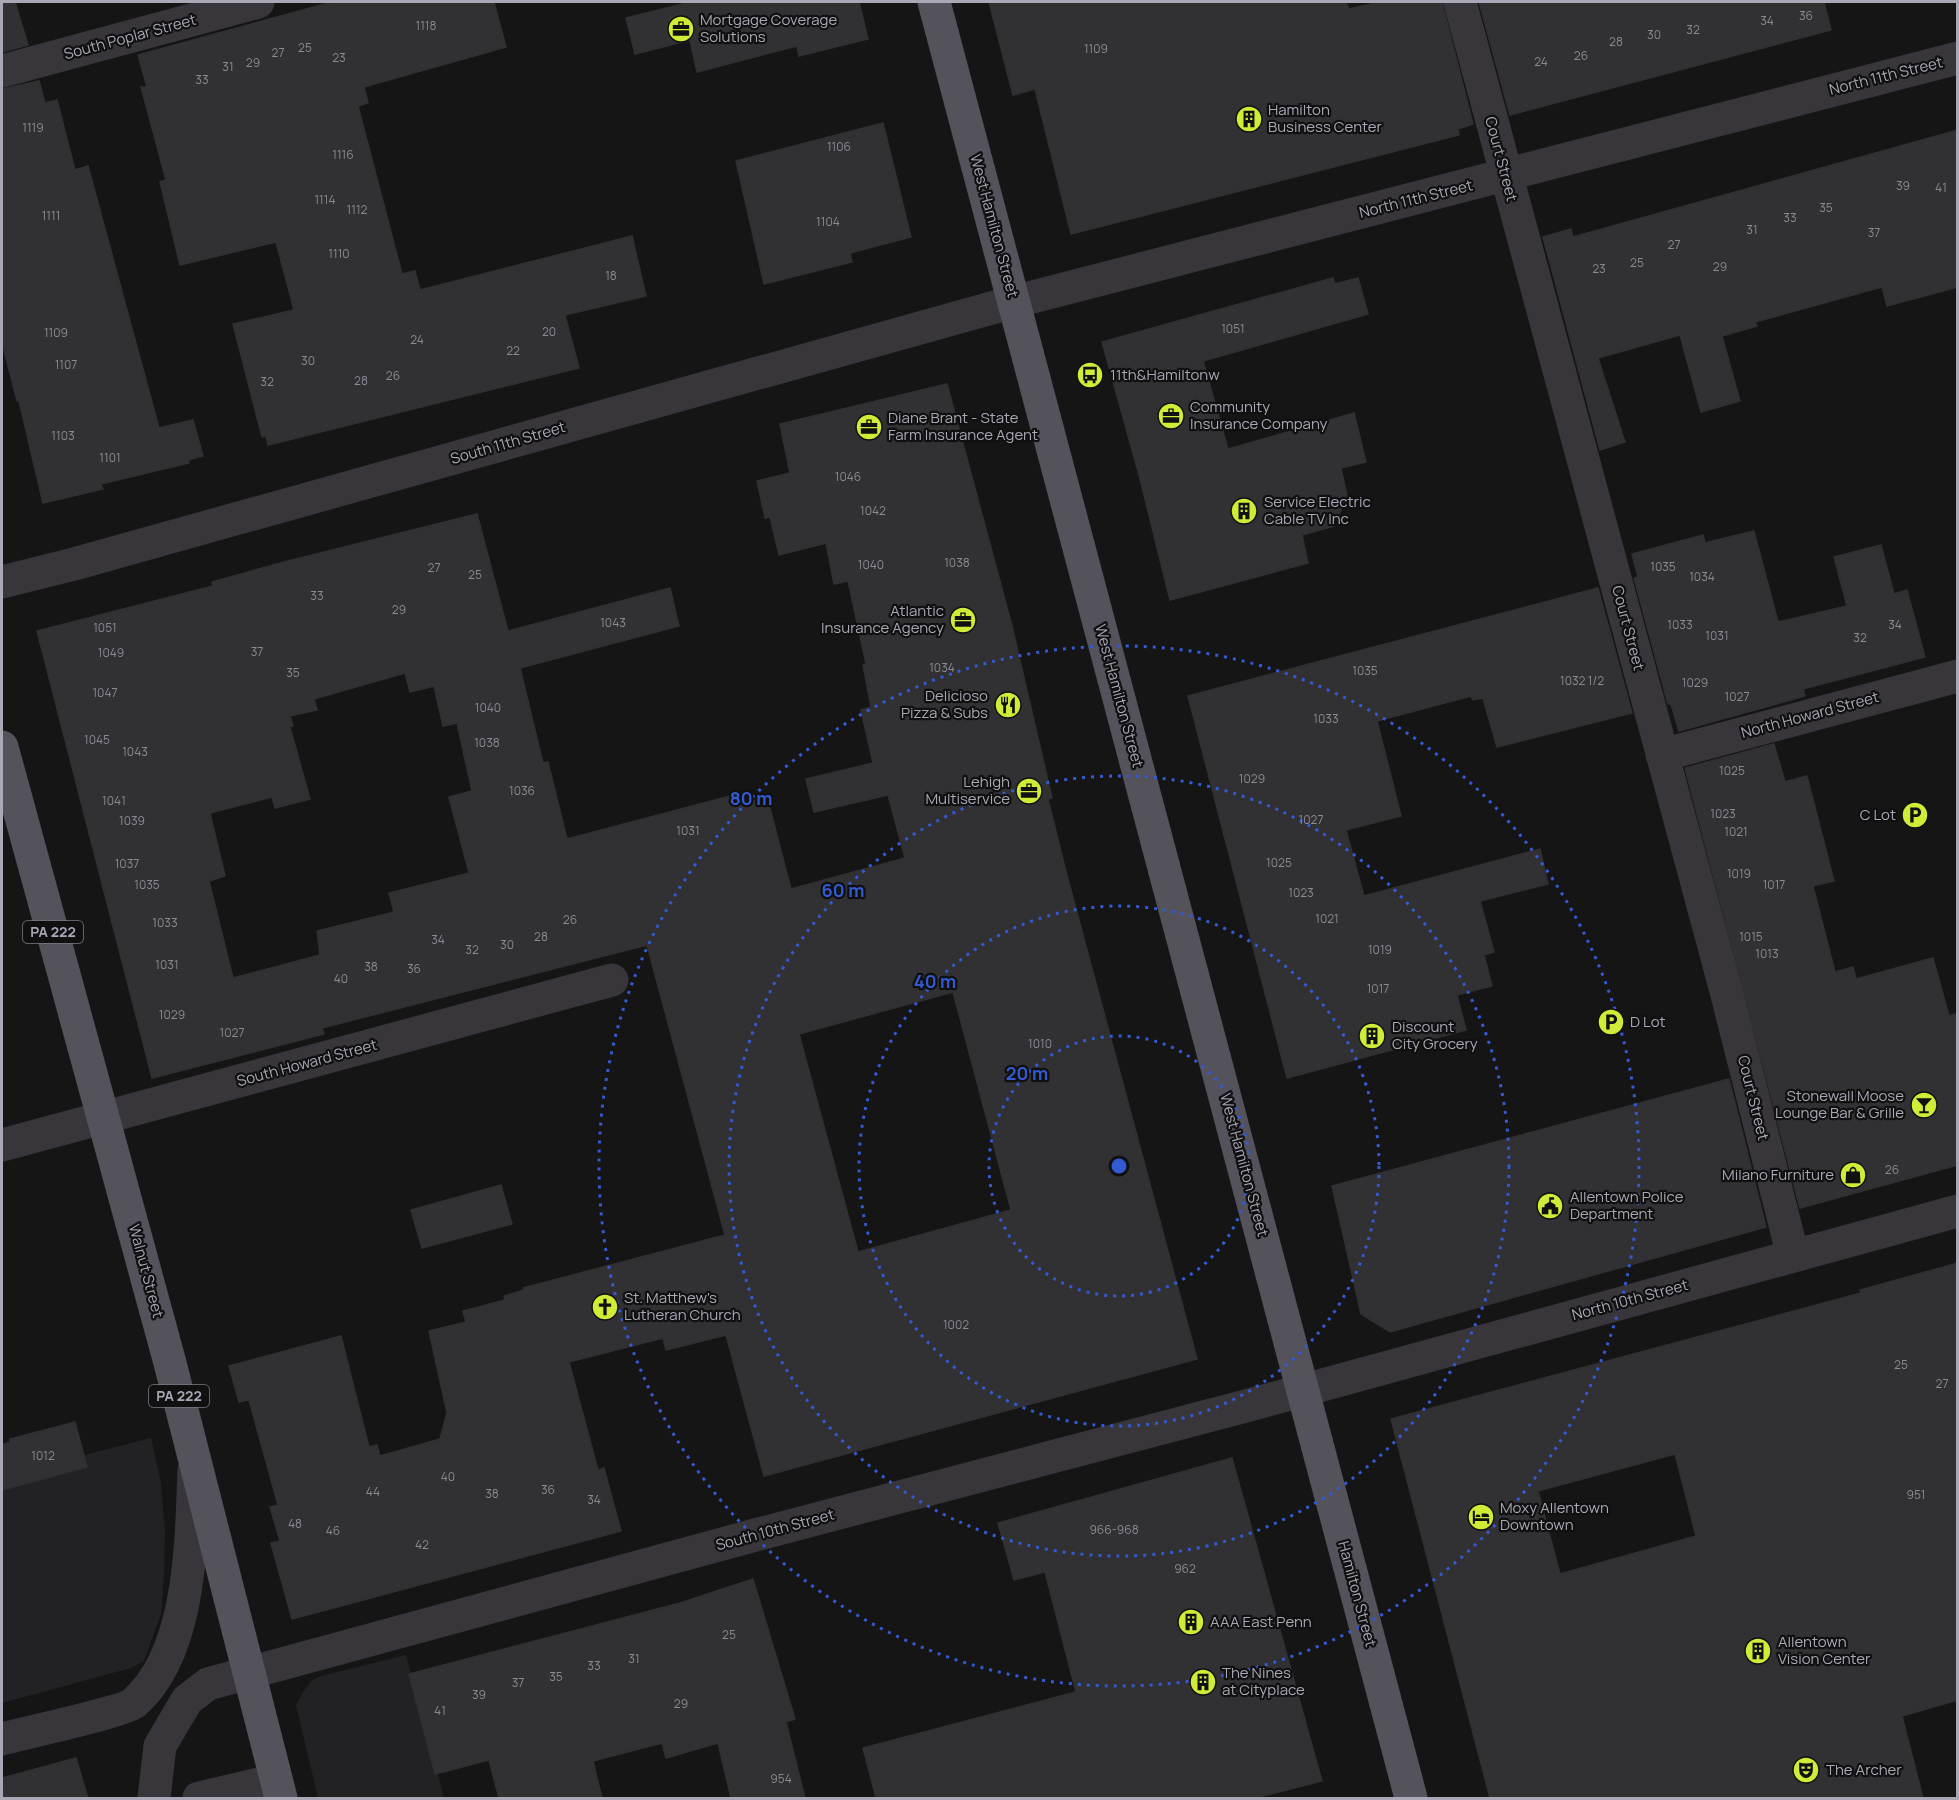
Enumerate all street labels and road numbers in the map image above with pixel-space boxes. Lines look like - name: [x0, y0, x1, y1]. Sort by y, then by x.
- street label: South Poplar Street: [61, 9, 198, 64]
- street label: North 11th Street: [1827, 51, 1945, 100]
- street label: Court Street: [1480, 114, 1523, 204]
- street label: West Hamilton Street: [965, 152, 1024, 300]
- street label: North 11th Street: [1357, 174, 1475, 223]
- street label: South 11th Street: [448, 416, 568, 469]
- street label: Court Street: [1607, 583, 1650, 673]
- street label: West Hamilton Street: [1090, 622, 1149, 770]
- street label: North Howard Street: [1739, 686, 1881, 743]
- road number: PA 222: [23, 921, 83, 943]
- street label: South Howard Street: [234, 1034, 379, 1091]
- street label: Court Street: [1733, 1053, 1774, 1143]
- street label: West Hamilton Street: [1215, 1091, 1274, 1239]
- street label: Walnut Street: [124, 1222, 169, 1320]
- street label: North 10th Street: [1569, 1274, 1690, 1325]
- road number: PA 222: [149, 1385, 209, 1407]
- street label: South 10th Street: [713, 1504, 836, 1555]
- street label: Hamilton Street: [1333, 1539, 1382, 1649]

